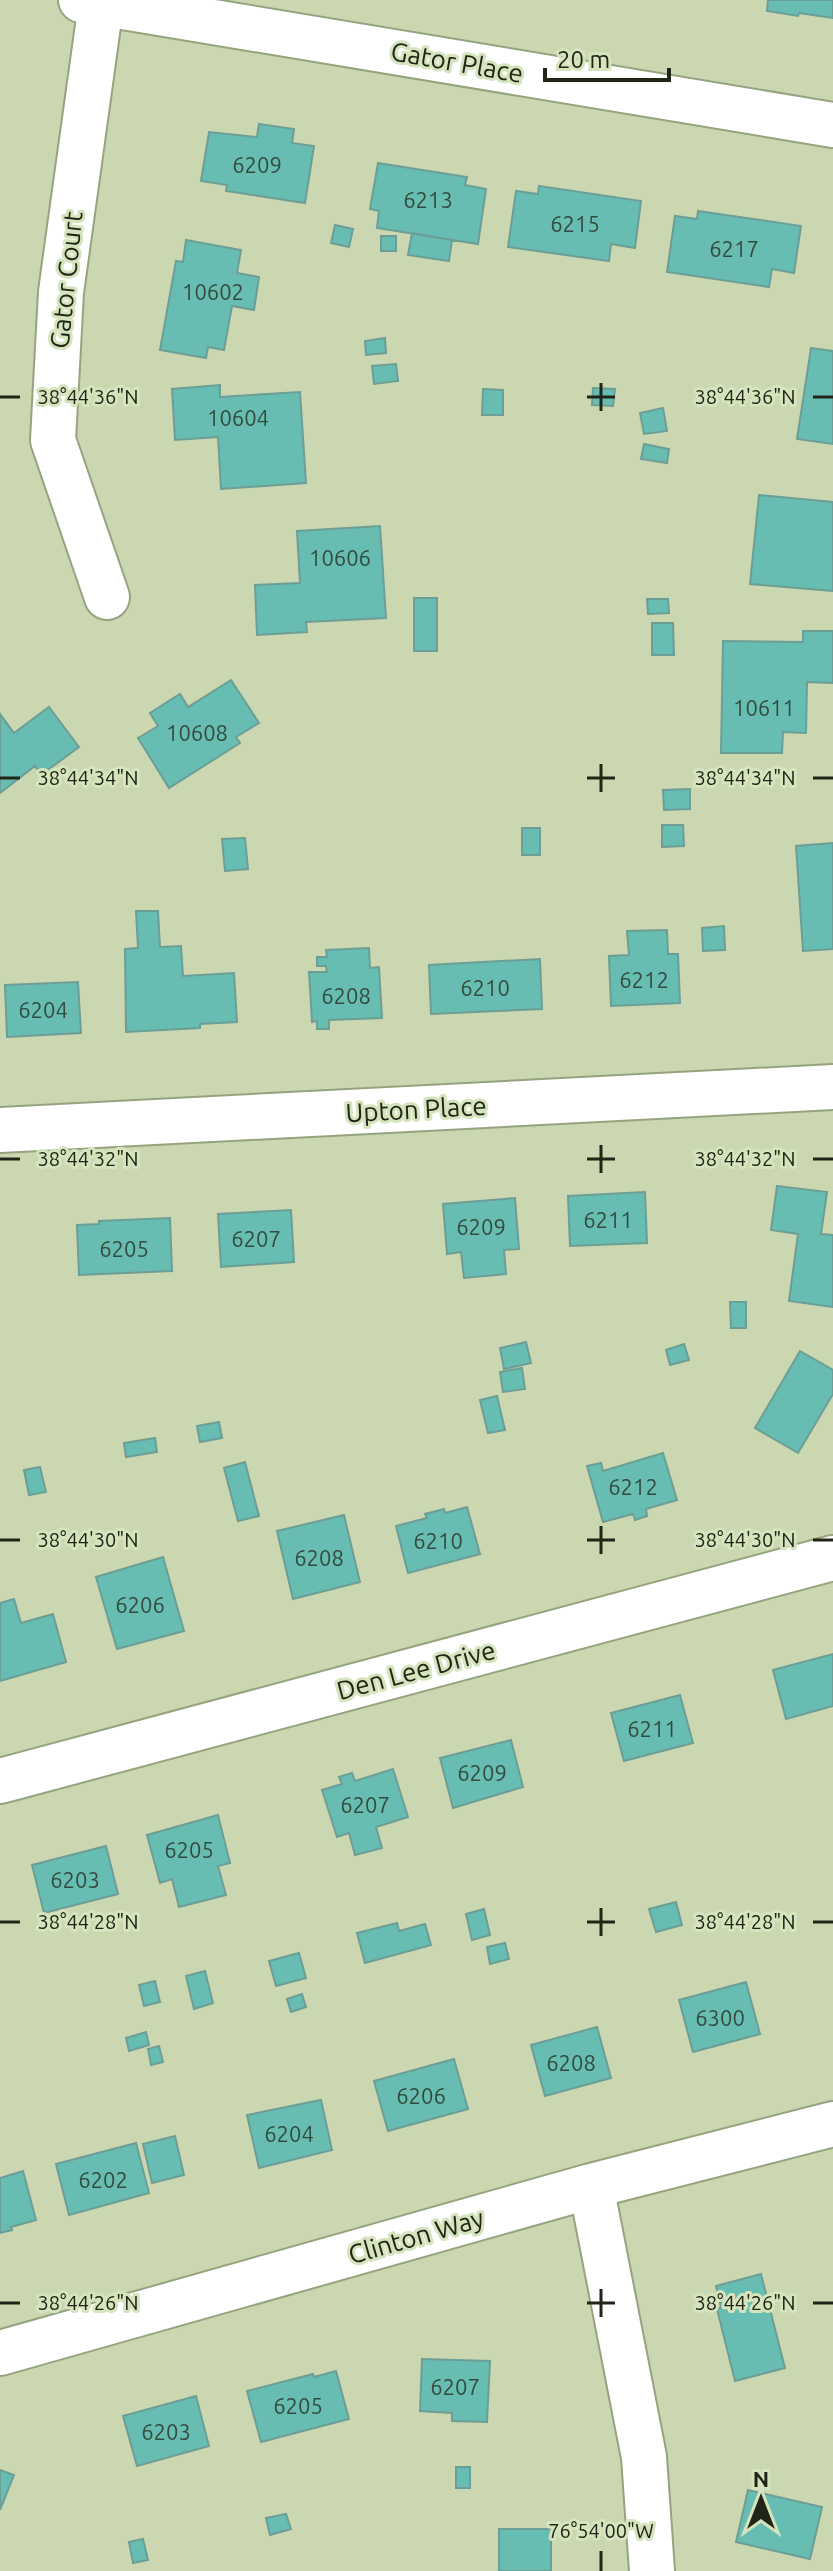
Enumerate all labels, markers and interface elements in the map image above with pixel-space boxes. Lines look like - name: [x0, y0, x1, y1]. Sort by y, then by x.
- scale bar: [545, 32, 669, 82]
- street label: Gator Place: [389, 36, 525, 88]
- text: 20 m: [557, 46, 610, 73]
- house number: 6209: [232, 152, 282, 177]
- house number: 6213: [403, 187, 453, 212]
- street label: Gator Court: [44, 210, 88, 350]
- house number: 6215: [550, 211, 600, 236]
- house number: 6217: [709, 236, 759, 261]
- house number: 10602: [182, 279, 244, 304]
- text: 38°44'36"N: [37, 385, 139, 408]
- text: 38°44'36"N: [694, 385, 796, 408]
- house number: 10604: [207, 405, 269, 430]
- house number: 10606: [309, 545, 371, 570]
- house number: 10611: [733, 695, 795, 720]
- house number: 10608: [166, 720, 228, 745]
- text: 38°44'34"N: [37, 766, 139, 789]
- text: 38°44'34"N: [694, 766, 796, 789]
- house number: 6212: [619, 967, 669, 992]
- house number: 6210: [460, 975, 510, 1000]
- house number: 6208: [321, 983, 371, 1008]
- house number: 6204: [18, 997, 68, 1022]
- street label: Upton Place: [345, 1091, 487, 1127]
- text: 38°44'32"N: [37, 1147, 139, 1170]
- text: 38°44'32"N: [694, 1147, 796, 1170]
- house number: 6211: [583, 1207, 633, 1232]
- house number: 6209: [456, 1214, 506, 1239]
- house number: 6207: [231, 1226, 281, 1251]
- house number: 6205: [99, 1236, 149, 1261]
- house number: 6212: [608, 1474, 658, 1499]
- text: 38°44'30"N: [37, 1528, 139, 1551]
- house number: 6210: [413, 1528, 463, 1553]
- text: 38°44'30"N: [694, 1528, 796, 1551]
- house number: 6208: [294, 1545, 344, 1570]
- house number: 6206: [115, 1592, 165, 1617]
- street label: Den Lee Drive: [334, 1635, 498, 1705]
- house number: 6211: [627, 1716, 677, 1741]
- house number: 6209: [457, 1760, 507, 1785]
- house number: 6207: [340, 1792, 390, 1817]
- house number: 6205: [164, 1837, 214, 1862]
- house number: 6203: [50, 1867, 100, 1892]
- text: 38°44'28"N: [37, 1910, 139, 1933]
- text: 38°44'28"N: [694, 1910, 796, 1933]
- house number: 6300: [695, 2005, 745, 2030]
- house number: 6208: [546, 2050, 596, 2075]
- house number: 6206: [396, 2083, 446, 2108]
- house number: 6204: [264, 2121, 314, 2146]
- house number: 6202: [78, 2167, 128, 2192]
- street label: Clinton Way: [345, 2203, 487, 2269]
- text: 38°44'26"N: [37, 2291, 139, 2314]
- text: 38°44'26"N: [694, 2291, 796, 2314]
- house number: 6207: [430, 2374, 480, 2399]
- house number: 6205: [273, 2393, 323, 2418]
- house number: 6203: [141, 2419, 191, 2444]
- north arrow: [721, 2459, 801, 2539]
- text: N: [753, 2466, 769, 2491]
- text: 76°54'00"W: [548, 2519, 654, 2542]

